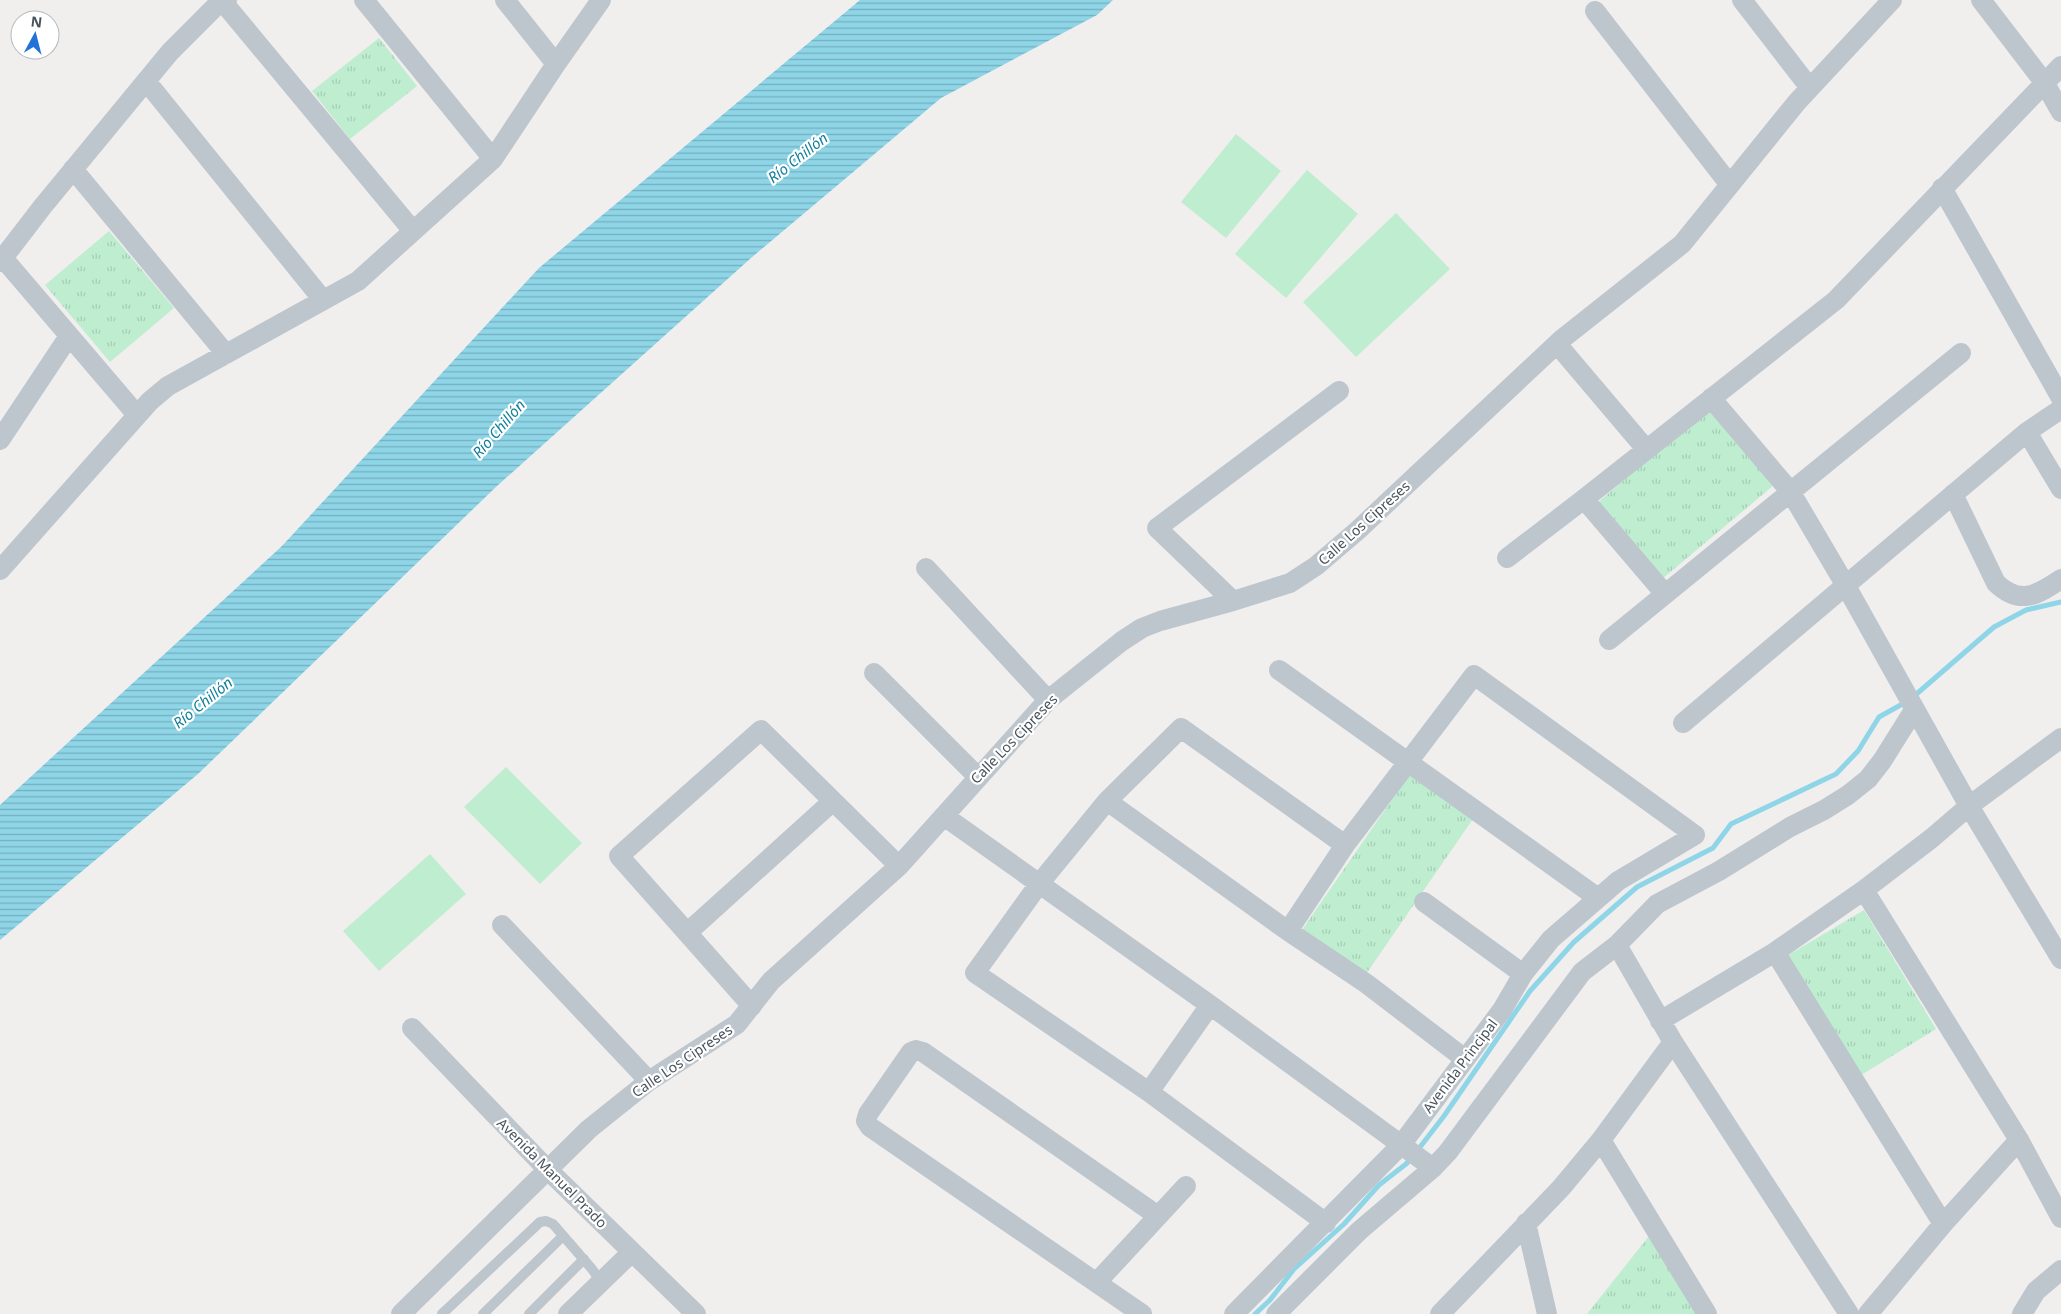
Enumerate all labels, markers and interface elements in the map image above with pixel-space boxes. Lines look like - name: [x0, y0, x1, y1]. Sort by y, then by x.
- north arrow: [10, 10, 60, 60]
- text: N: [30, 11, 43, 32]
- water label: Río Chillón: [763, 127, 832, 187]
- water label: Río Chillón: [467, 395, 529, 462]
- street label: Calle Los Cipreses: [1314, 476, 1414, 569]
- water label: Río Chillón: [168, 672, 236, 732]
- street label: Calle Los Cipreses: [966, 690, 1061, 787]
- street label: Avenida Principal: [1418, 1015, 1501, 1117]
- street label: Calle Los Cipreses: [628, 1020, 736, 1101]
- street label: Avenida Manuel Prado: [493, 1114, 611, 1232]

